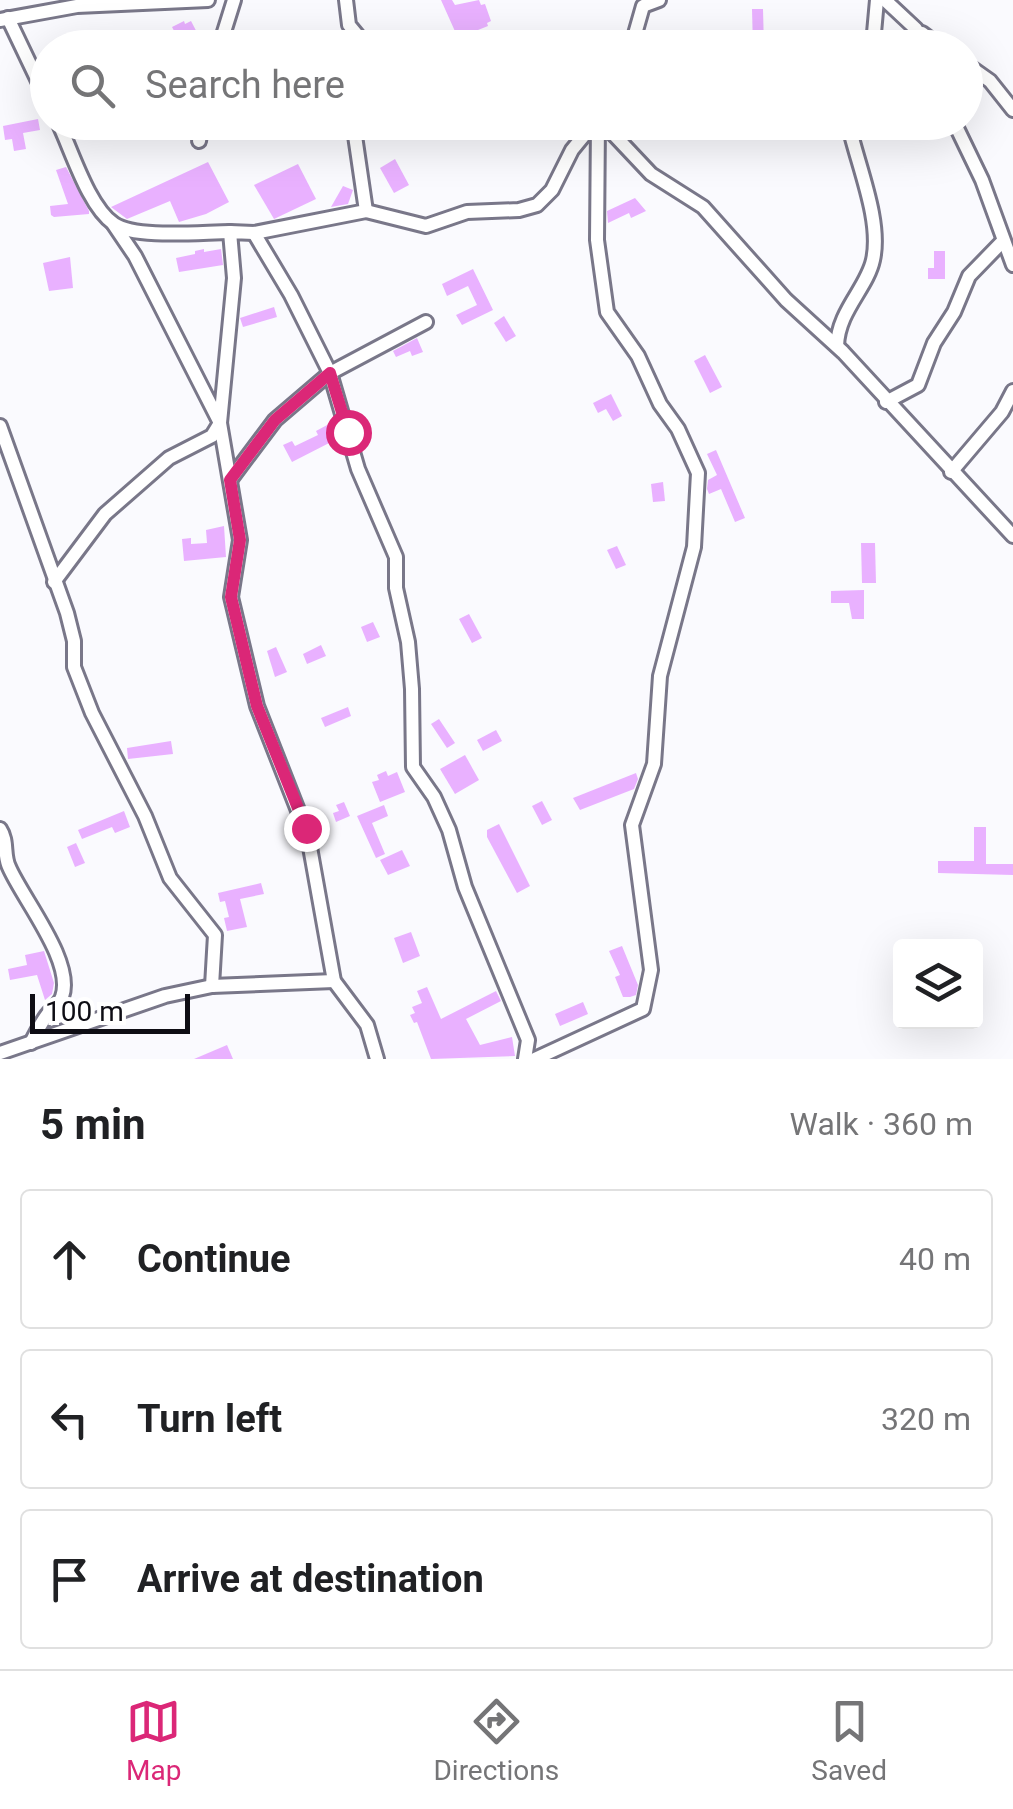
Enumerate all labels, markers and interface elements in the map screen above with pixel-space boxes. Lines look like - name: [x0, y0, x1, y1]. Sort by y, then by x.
- search box: [30, 30, 983, 140]
- icon: search: [65, 58, 120, 113]
- text: Search here: [145, 63, 345, 107]
- route start: [326, 410, 372, 456]
- route end: [284, 806, 330, 852]
- map controls: [893, 939, 983, 1029]
- button: layers: [893, 939, 983, 1029]
- scale bar: [30, 989, 190, 1034]
- text: 100 m: [45, 995, 124, 1028]
- text: 5 min: [40, 1100, 146, 1149]
- text: Walk · 360 m: [790, 1105, 973, 1143]
- icon: ahead: [42, 1232, 97, 1287]
- text: Continue: [137, 1237, 291, 1281]
- text: 40 m: [899, 1240, 971, 1278]
- icon: left: [42, 1392, 97, 1447]
- text: Turn left: [137, 1397, 282, 1441]
- text: 320 m: [881, 1400, 971, 1438]
- icon: arrive: [42, 1552, 97, 1607]
- text: Arrive at destination: [137, 1557, 484, 1601]
- tab: Map: [126, 1694, 181, 1787]
- tab: Directions: [433, 1694, 559, 1787]
- tab: Saved: [811, 1694, 887, 1787]

